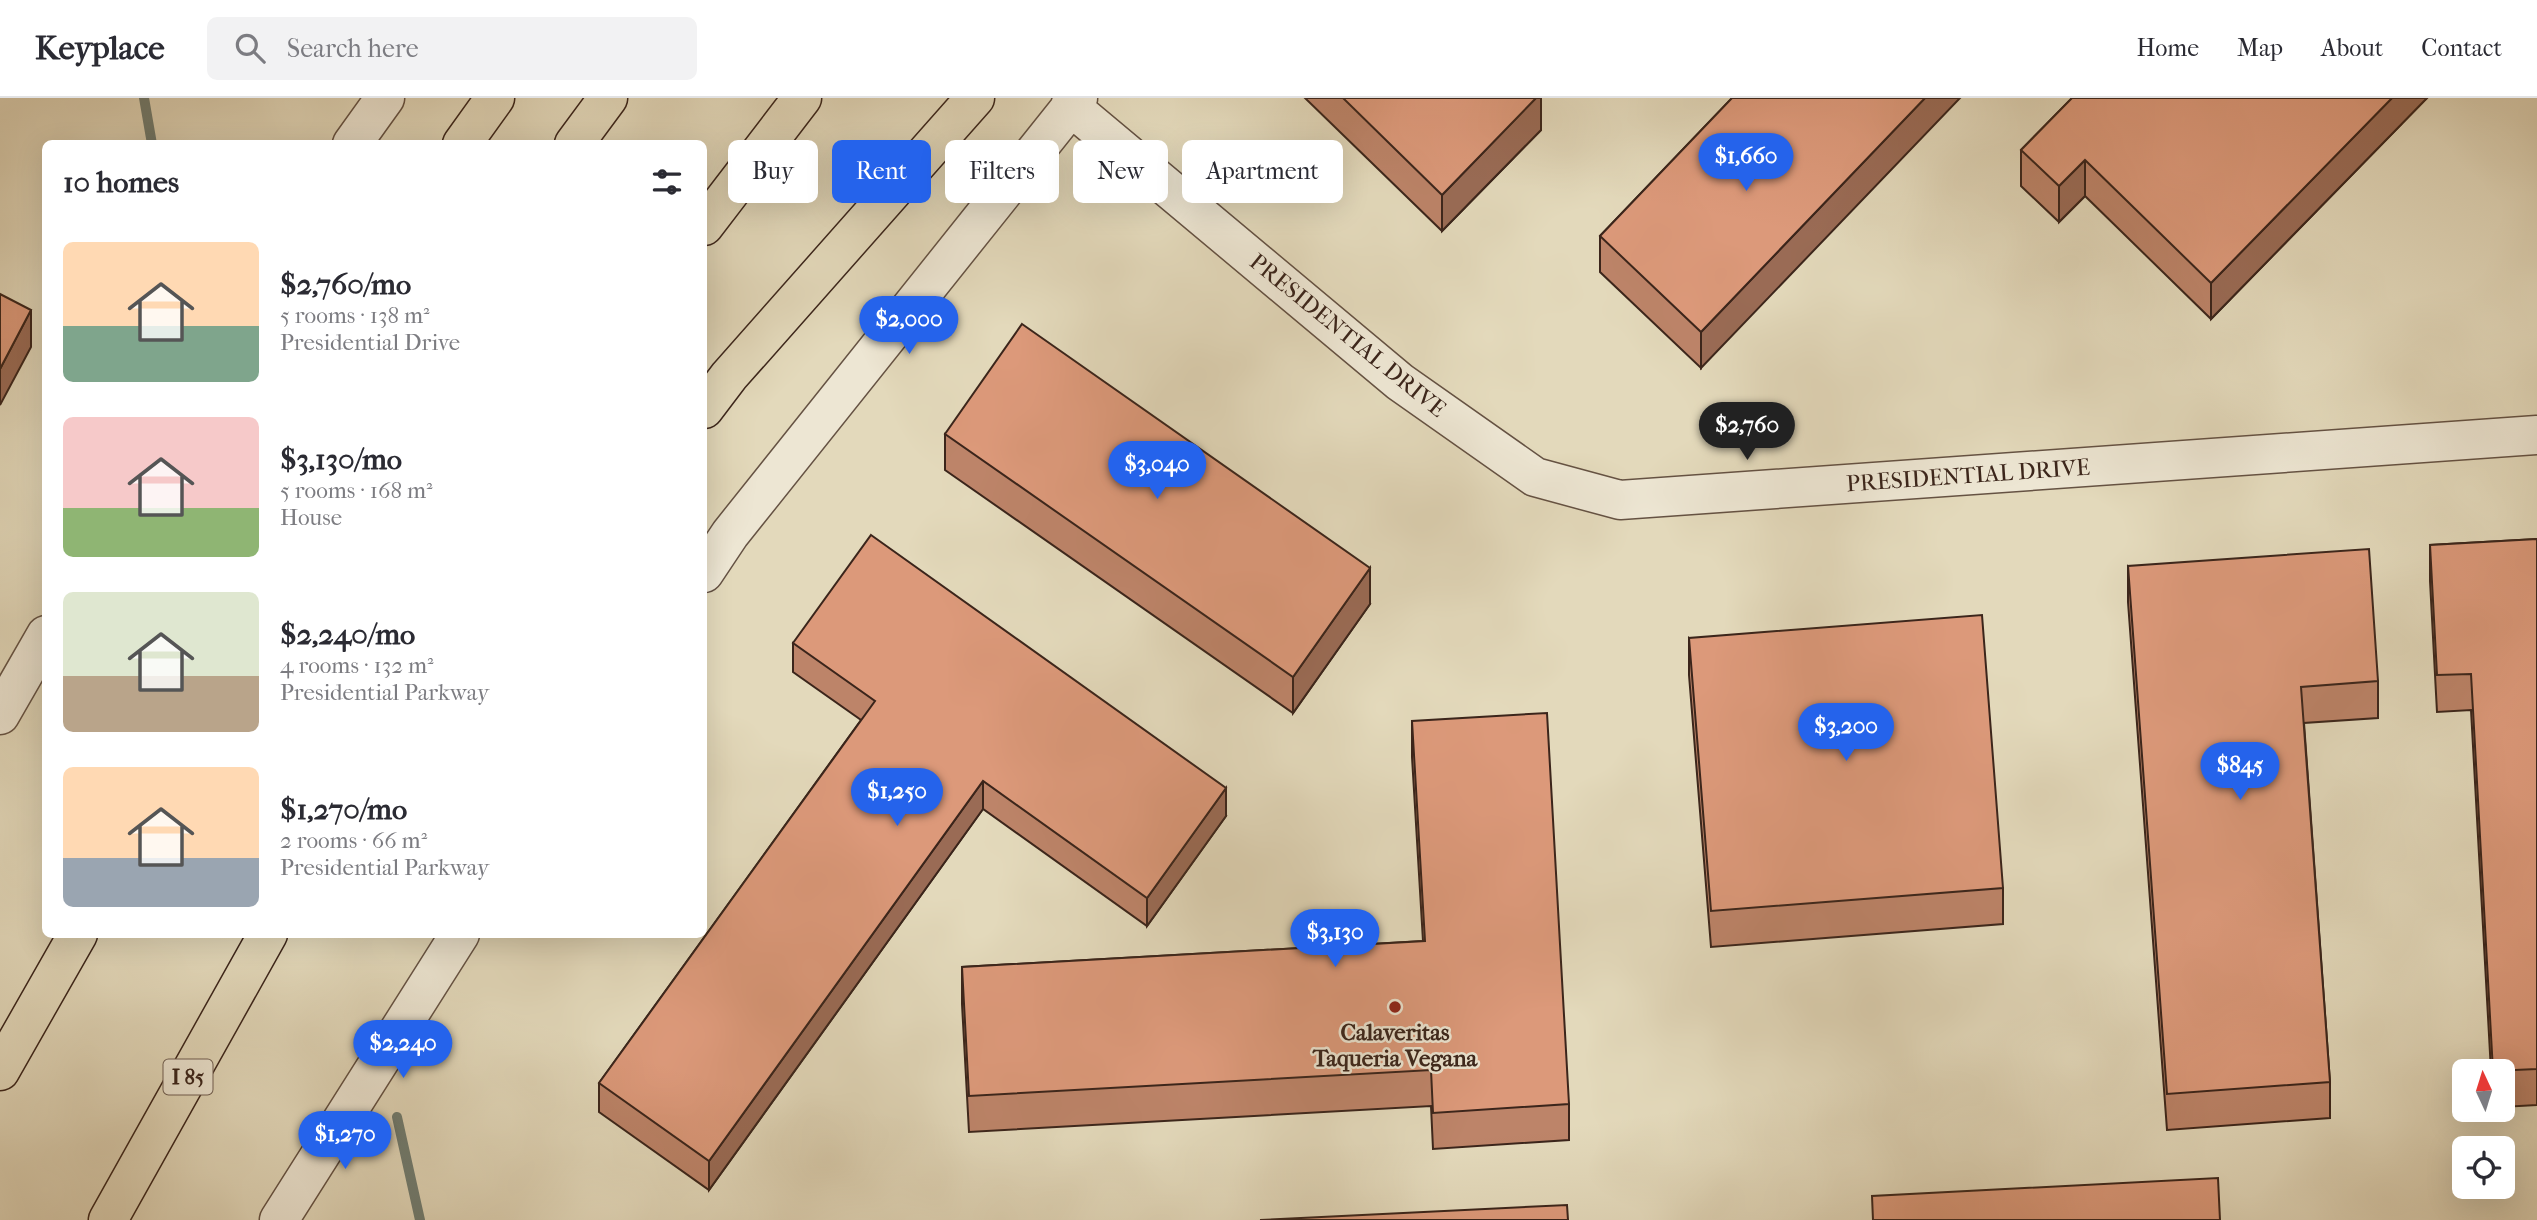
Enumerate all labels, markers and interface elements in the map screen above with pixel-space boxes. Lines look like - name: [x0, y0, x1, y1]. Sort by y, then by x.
- search box: [207, 17, 697, 80]
- text: Keyplace: [35, 29, 165, 68]
- icon: search: [231, 29, 269, 67]
- text: Search here: [287, 33, 419, 64]
- text: Home: [2137, 34, 2199, 62]
- text: Map: [2237, 34, 2283, 62]
- text: About: [2321, 34, 2383, 62]
- text: Contact: [2421, 34, 2502, 62]
- pin: $1,660: [1689, 134, 1803, 193]
- chip: Buy: [728, 140, 818, 203]
- chip: Rent: [832, 140, 931, 203]
- chip: Filters: [945, 140, 1059, 203]
- chip: New: [1073, 140, 1168, 203]
- chip: Apartment: [1182, 140, 1343, 203]
- text: $1,660: [1714, 142, 1778, 169]
- icon: filters: [648, 163, 686, 201]
- text: 10 homes: [63, 165, 179, 200]
- street label: PRESIDENTIAL DRIVE: [1244, 248, 1451, 423]
- text: $2,760/mo: [280, 267, 411, 302]
- icon: home: [119, 270, 203, 354]
- pin: $2,000: [852, 296, 966, 356]
- text: 5 rooms · 138 m²: [280, 302, 430, 329]
- text: $2,000: [875, 305, 943, 332]
- text: Presidential Drive: [280, 329, 460, 356]
- pin: $2,760: [1690, 402, 1804, 462]
- text: $2,760: [1715, 411, 1779, 438]
- text: $3,130/mo: [280, 442, 402, 477]
- pin: $3,040: [1100, 442, 1214, 501]
- icon: home: [119, 445, 203, 529]
- text: $3,040: [1124, 450, 1190, 477]
- street label: PRESIDENTIAL DRIVE: [1845, 454, 2091, 497]
- text: 5 rooms · 168 m²: [280, 477, 433, 504]
- text: House: [280, 504, 342, 531]
- text: $2,240/mo: [280, 617, 415, 652]
- icon: home: [119, 620, 203, 704]
- text: 4 rooms · 132 m²: [280, 652, 434, 679]
- text: Presidential Parkway: [280, 679, 489, 706]
- pin: $3,200: [1789, 704, 1903, 763]
- text: $3,200: [1814, 712, 1878, 739]
- pin: $845: [2199, 742, 2281, 802]
- text: $845: [2216, 751, 2264, 778]
- pin: $1,250: [840, 768, 954, 828]
- text: $1,250: [867, 777, 927, 804]
- text: $1,270/mo: [280, 792, 407, 827]
- icon: home: [119, 795, 203, 879]
- text: 2 rooms · 66 m²: [280, 827, 427, 854]
- text: Presidential Parkway: [280, 854, 489, 881]
- pin: $3,130: [1278, 910, 1392, 969]
- text: $3,130: [1306, 918, 1364, 945]
- marker: Calaveritas Taqueria Vegana: [1387, 999, 1403, 1015]
- place label: Calaveritas Taqueria Vegana: [1312, 1019, 1479, 1072]
- pin: $2,240: [346, 1020, 460, 1080]
- text: $2,240: [369, 1029, 437, 1056]
- north arrow: [2452, 1059, 2515, 1122]
- map controls: [2452, 1059, 2515, 1199]
- road number: I 85: [164, 1060, 212, 1094]
- pin: $1,270: [288, 1112, 402, 1171]
- text: $1,270: [314, 1120, 376, 1147]
- button: locate: [2452, 1136, 2515, 1199]

